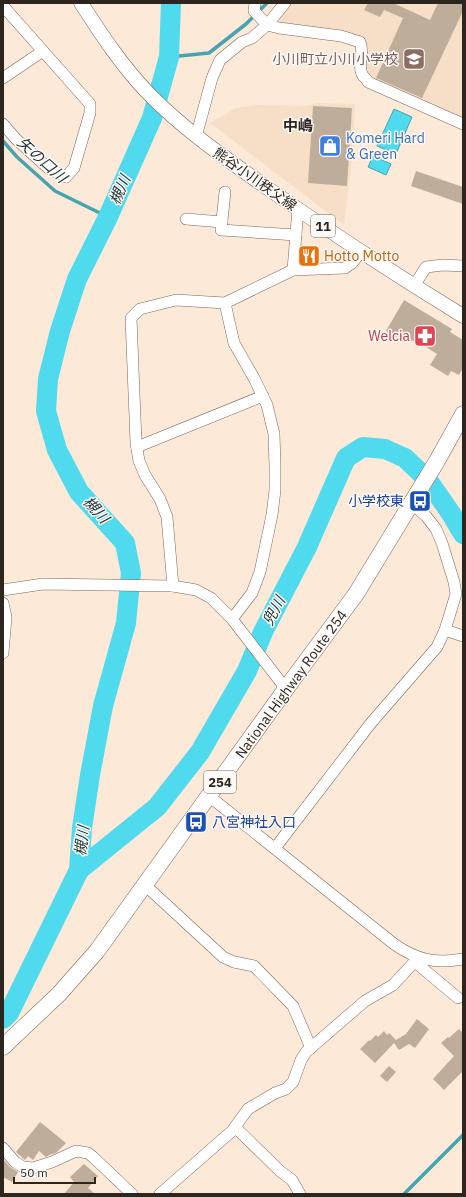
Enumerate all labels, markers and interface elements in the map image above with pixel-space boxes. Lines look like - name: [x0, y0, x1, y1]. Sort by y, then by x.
- school or university icon: 小川町立小川小学校: [401, 46, 427, 72]
- place label: 小川町立小川小学校: [272, 50, 398, 68]
- district label: 中嶋: [283, 116, 313, 135]
- place label: Komeri Hard & Green: [346, 129, 425, 163]
- water label: 矢の口川: [14, 132, 72, 188]
- shop icon: Komeri Hard & Green: [317, 133, 343, 159]
- street label: 熊谷小川秩父線: [210, 144, 300, 214]
- water label: 槻川: [105, 170, 135, 207]
- road number: 11: [311, 215, 335, 237]
- restaurant icon: Hotto Motto: [296, 243, 322, 269]
- place label: Hotto Motto: [324, 247, 399, 265]
- pharmacy icon: Welcia: [412, 323, 438, 349]
- place label: Welcia: [368, 327, 411, 345]
- bus stop icon: 小学校東: [407, 488, 433, 514]
- water label: 槻川: [79, 492, 115, 529]
- place label: 小学校東: [348, 492, 404, 510]
- water label: 兜川: [258, 591, 290, 628]
- street label: National Highway Route 254: [231, 606, 351, 762]
- road number: 254: [204, 771, 236, 793]
- bus stop icon: 八宮神社入口: [183, 809, 209, 835]
- place label: 八宮神社入口: [212, 813, 296, 831]
- water label: 槻川: [70, 823, 93, 857]
- scale bar: [14, 1159, 95, 1185]
- text: 50 m: [20, 1165, 48, 1180]

